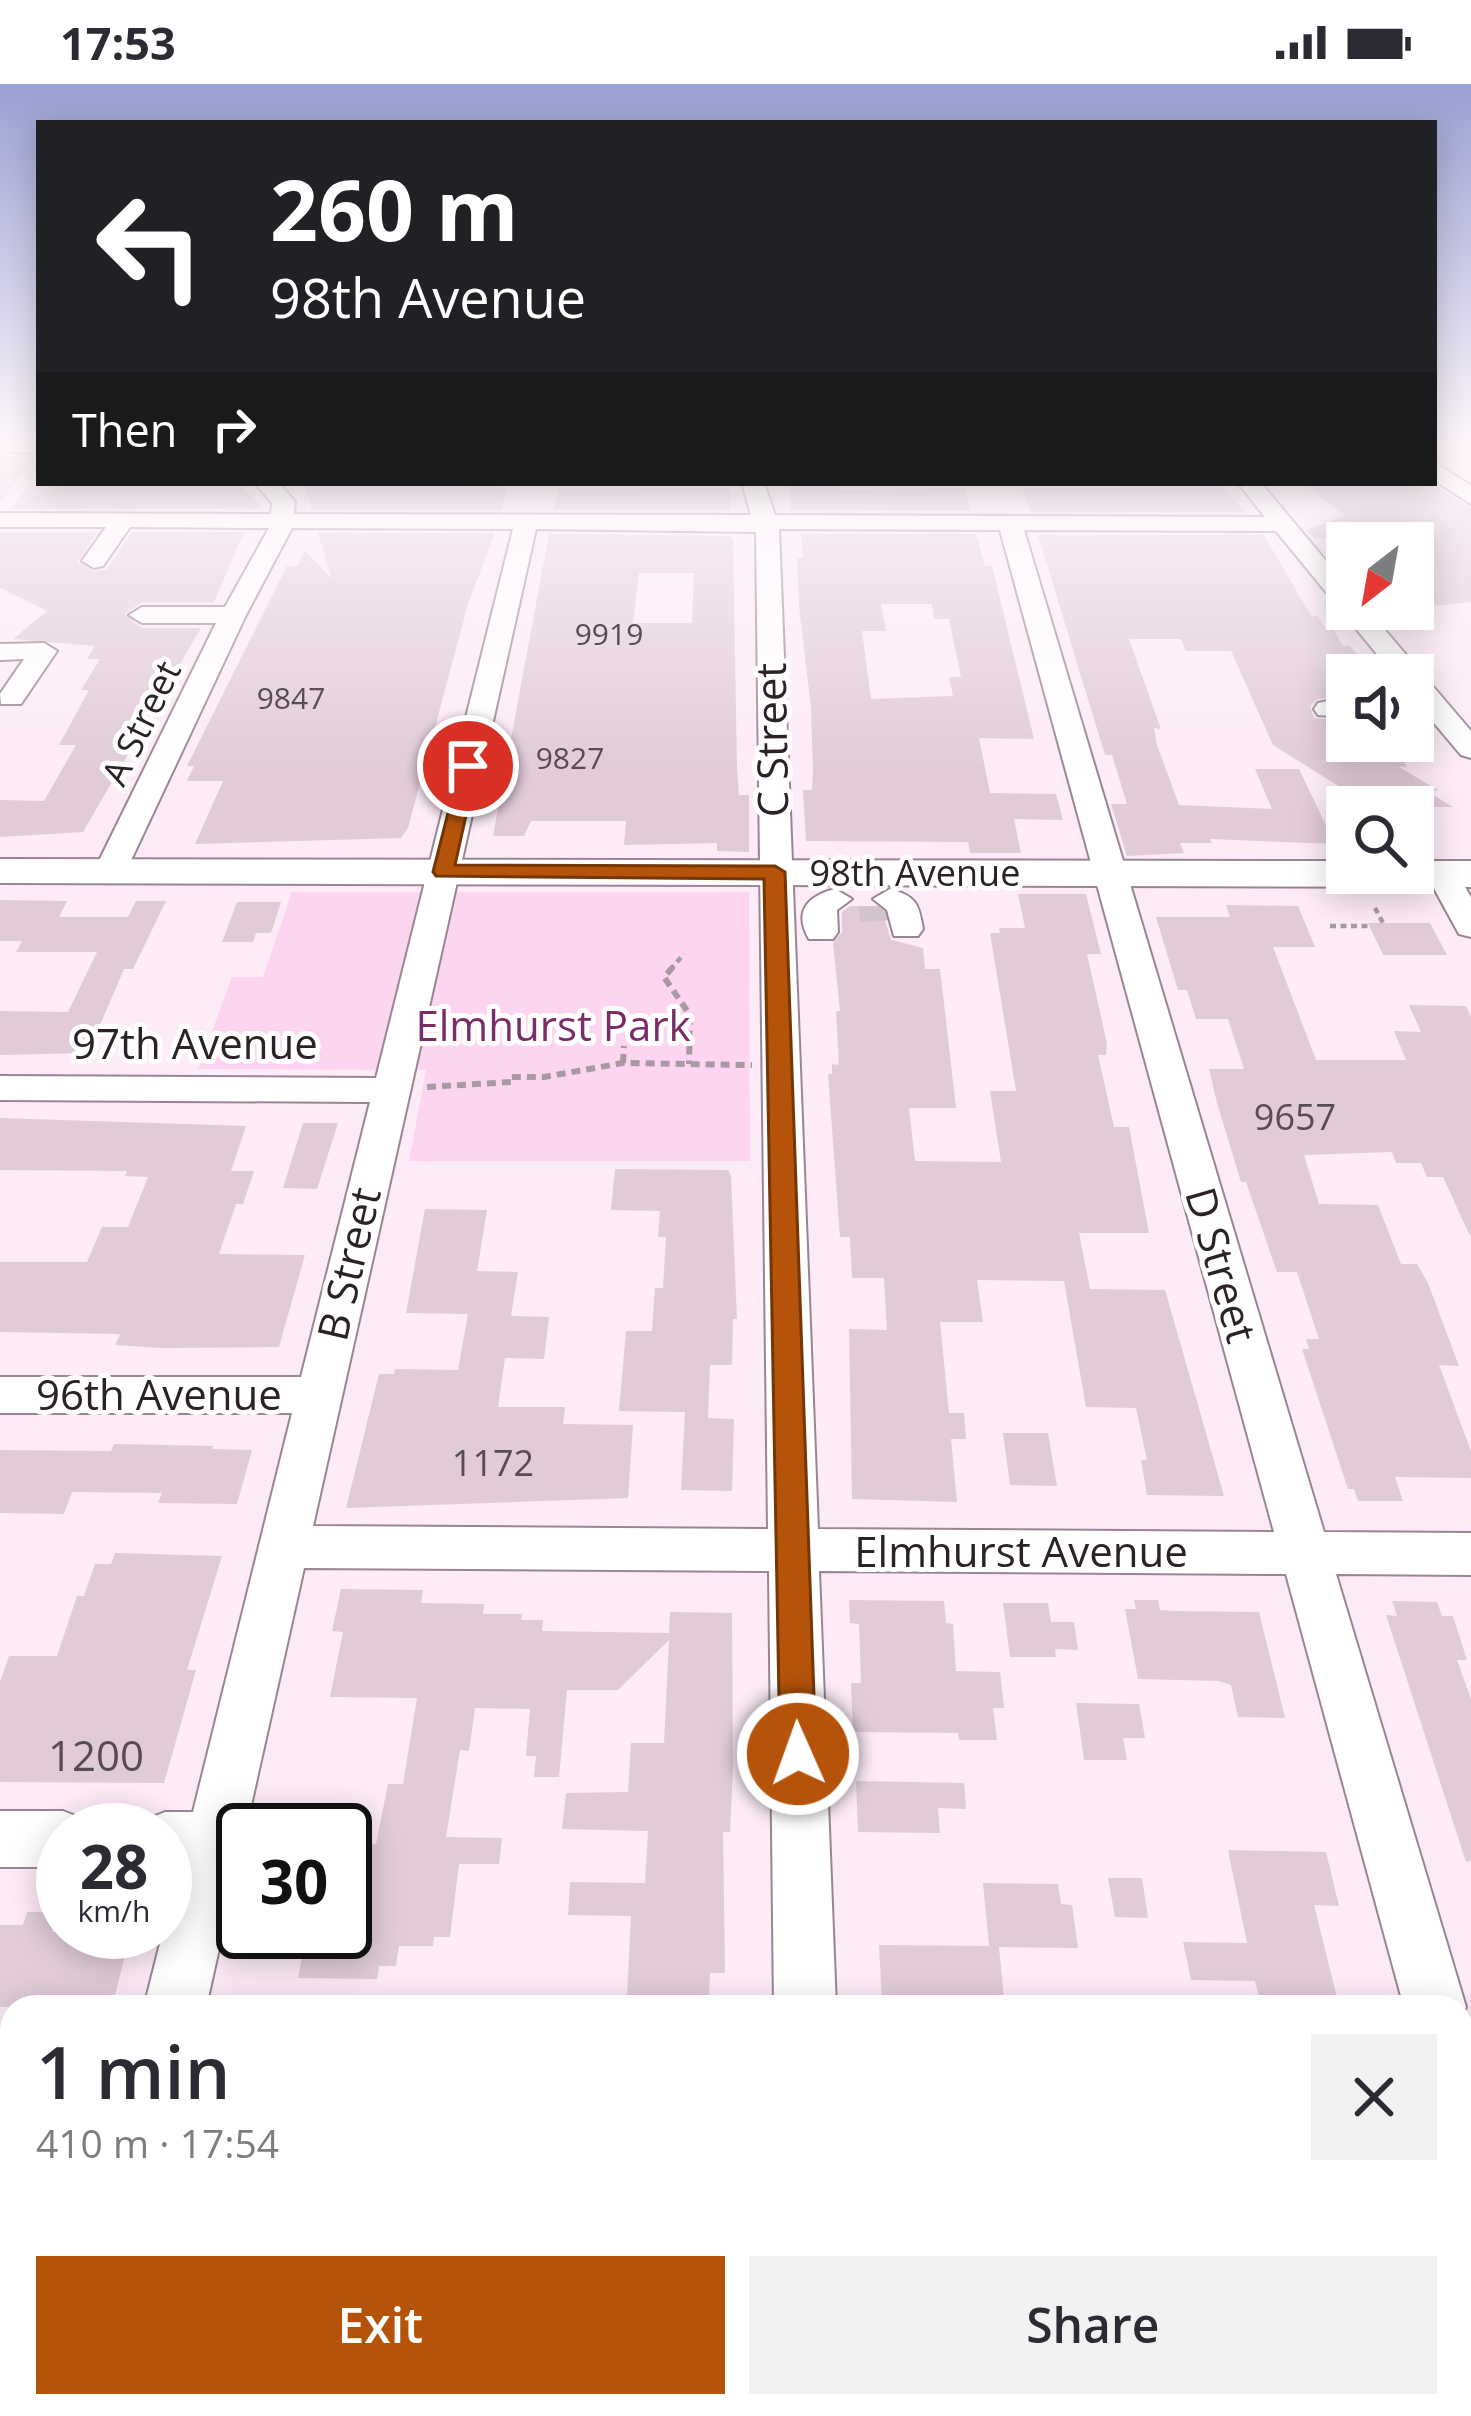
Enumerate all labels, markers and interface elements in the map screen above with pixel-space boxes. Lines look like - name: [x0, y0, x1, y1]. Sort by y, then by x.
- text: 17:53: [60, 12, 176, 73]
- text: 260 m: [270, 151, 518, 266]
- icon: left: [72, 168, 228, 324]
- text: 98th Avenue: [270, 260, 586, 334]
- icon: right: [201, 396, 267, 462]
- text: Then: [72, 399, 177, 460]
- north arrow: [1326, 522, 1434, 630]
- map controls: [1326, 522, 1434, 894]
- house number: 9919: [575, 613, 643, 654]
- street label: A Street: [89, 652, 192, 793]
- button: sound: [1326, 654, 1434, 762]
- street label: C Street: [741, 662, 800, 818]
- house number: 9847: [257, 677, 325, 718]
- pin: [417, 715, 519, 817]
- icon: arrive: [435, 733, 501, 799]
- house number: 9827: [536, 737, 604, 778]
- button: search: [1326, 786, 1434, 894]
- street label: 98th Avenue: [810, 848, 1020, 897]
- park label: Elmhurst Park: [415, 996, 691, 1053]
- street label: 97th Avenue: [72, 1014, 318, 1071]
- house number: 9657: [1254, 1092, 1336, 1141]
- street label: D Street: [1173, 1180, 1272, 1349]
- street label: B Street: [302, 1182, 393, 1346]
- street label: 96th Avenue: [36, 1365, 282, 1422]
- house number: 1172: [452, 1438, 534, 1487]
- street label: Elmhurst Avenue: [854, 1522, 1188, 1579]
- position arrow: [735, 1691, 861, 1817]
- house number: 1200: [48, 1726, 144, 1783]
- speed limit sign: 30: [216, 1803, 372, 1959]
- text: 28: [80, 1825, 148, 1907]
- text: km/h: [78, 1890, 150, 1931]
- text: 1 min: [36, 2022, 230, 2120]
- button: close: [1311, 2034, 1437, 2160]
- text: 410 m · 17:54: [36, 2116, 279, 2169]
- button: Exit: [36, 2256, 725, 2394]
- button: Share: [749, 2256, 1437, 2394]

